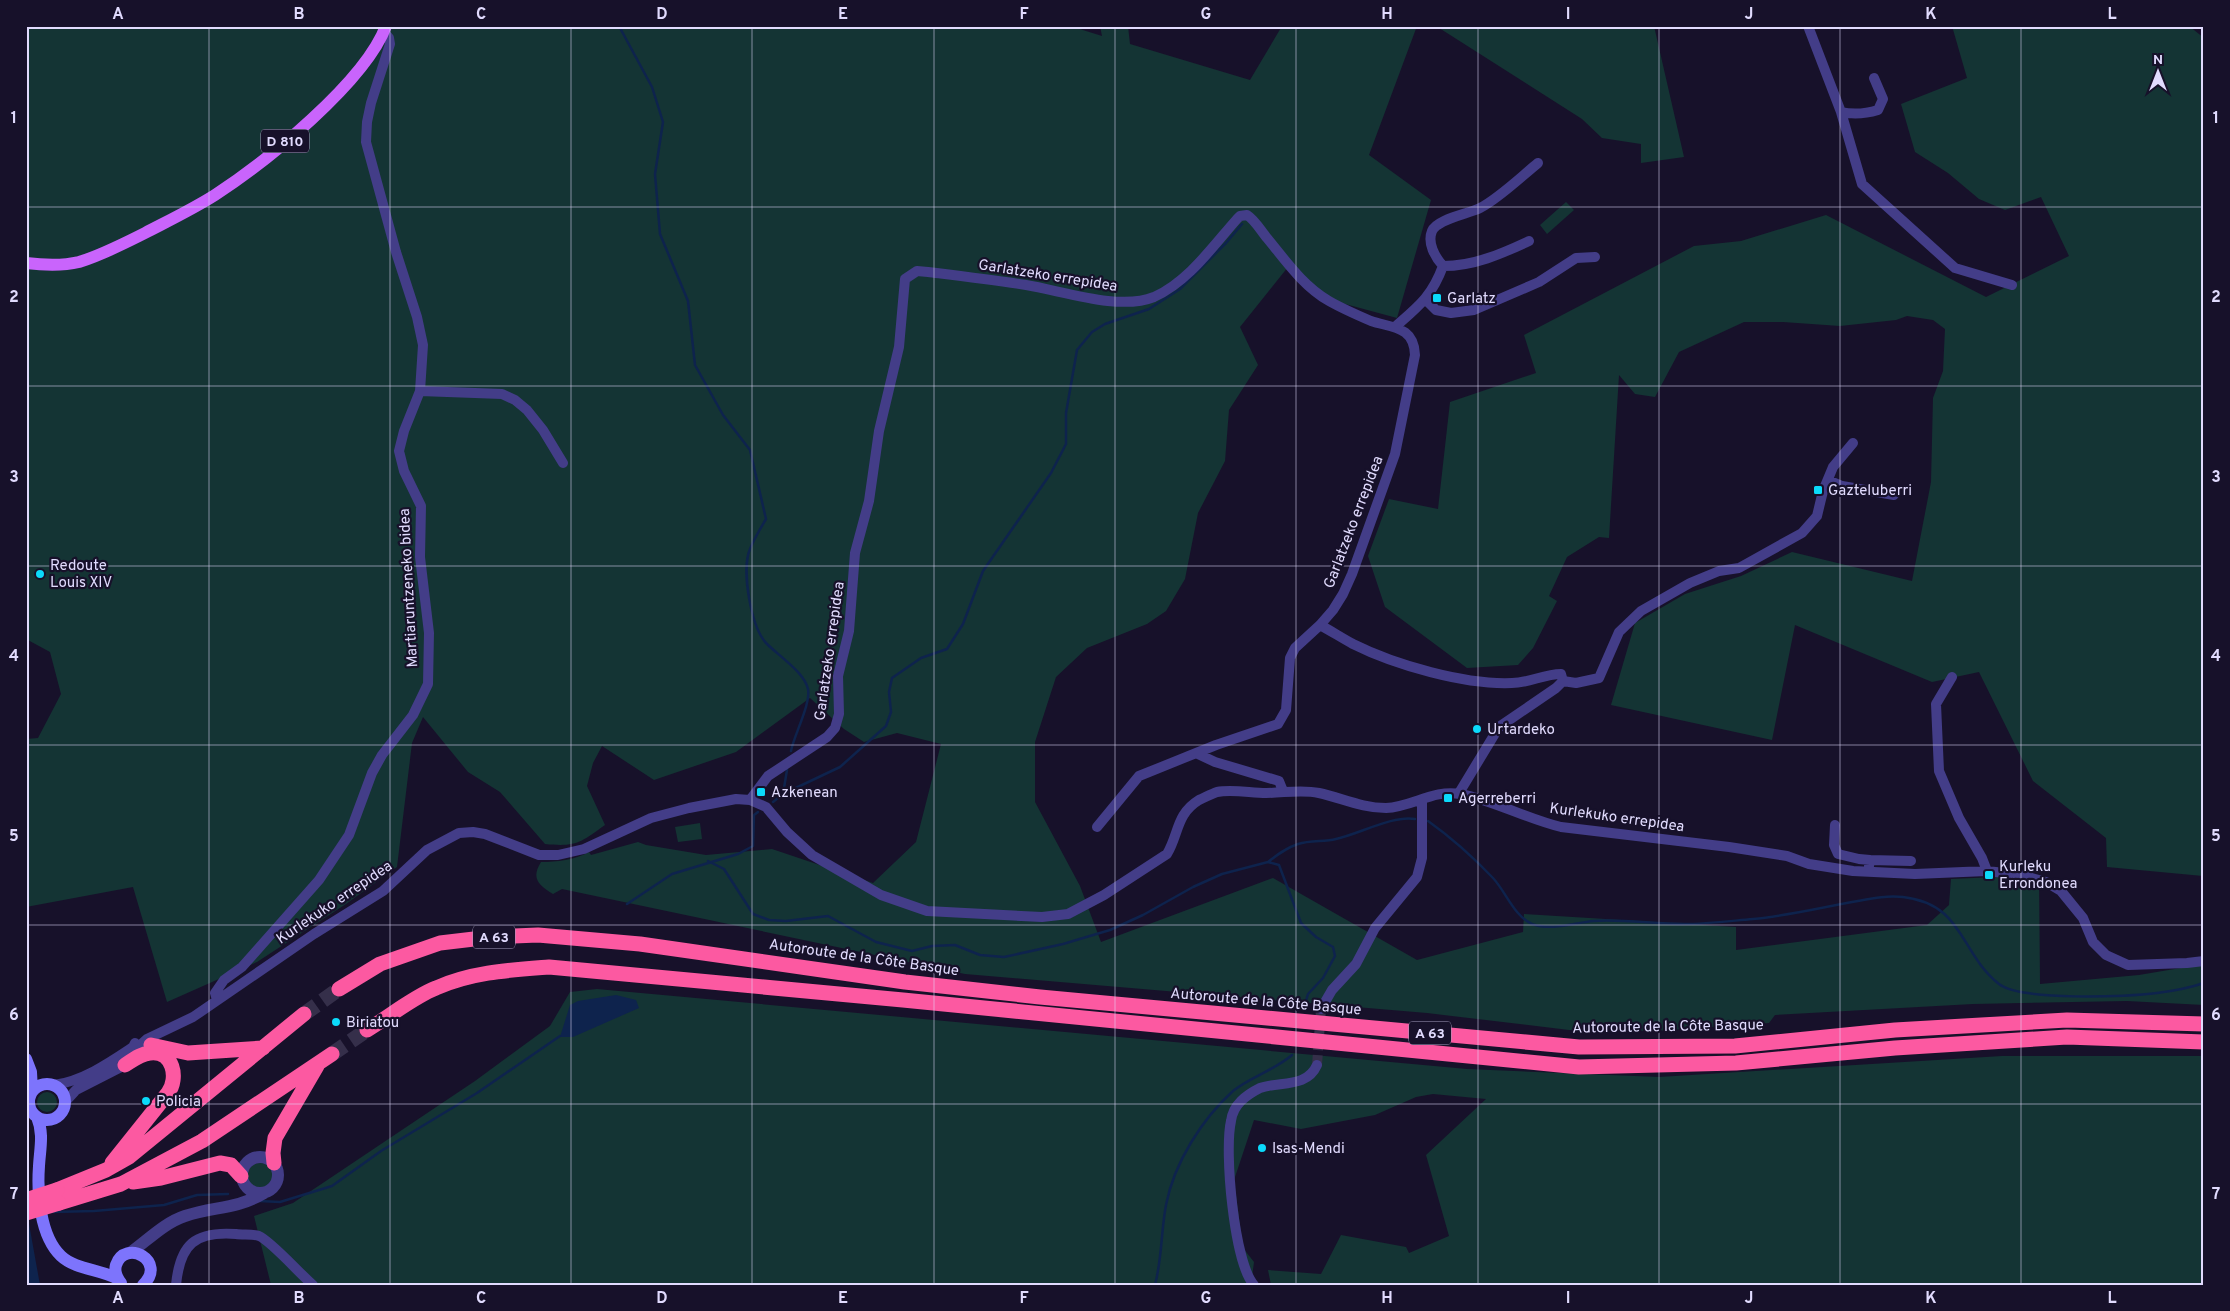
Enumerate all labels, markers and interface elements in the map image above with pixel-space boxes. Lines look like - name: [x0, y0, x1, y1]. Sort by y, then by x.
- text: A: [112, 5, 124, 25]
- text: B: [293, 5, 305, 25]
- text: C: [476, 5, 486, 25]
- text: D: [656, 5, 668, 25]
- text: E: [838, 5, 848, 25]
- text: F: [1019, 5, 1029, 25]
- text: G: [1201, 5, 1211, 25]
- text: H: [1381, 5, 1393, 25]
- text: I: [1566, 5, 1570, 25]
- text: J: [1745, 5, 1753, 25]
- text: K: [1925, 5, 1937, 25]
- text: L: [2107, 5, 2117, 25]
- north arrow: [2132, 48, 2182, 98]
- text: N: [2153, 52, 2163, 69]
- text: 1: [11, 109, 17, 129]
- text: 1: [2213, 109, 2219, 129]
- road number: D 810: [261, 130, 309, 152]
- street label: Garlatzeko errepidea: [977, 256, 1119, 297]
- text: 2: [9, 288, 19, 308]
- text: 2: [2211, 288, 2221, 308]
- place label: Garlatz: [1447, 290, 1496, 309]
- marker: Garlatz: [1431, 292, 1443, 304]
- street label: Garlatzeko errepidea: [1320, 454, 1388, 592]
- text: 3: [9, 468, 19, 488]
- text: 3: [2211, 468, 2221, 488]
- place label: Gazteluberri: [1828, 482, 1912, 501]
- marker: Gazteluberri: [1812, 484, 1824, 496]
- street label: Martiaruntzeneko bidea: [396, 508, 423, 668]
- place label: Redoute Louis XIV: [50, 557, 113, 593]
- marker: Redoute Louis XIV: [34, 568, 46, 580]
- street label: Garlatzeko errepidea: [811, 580, 850, 722]
- text: 4: [9, 647, 19, 667]
- text: 4: [2211, 647, 2221, 667]
- place label: Urtardeko: [1487, 721, 1555, 740]
- marker: Urtardeko: [1471, 723, 1483, 735]
- place label: Azkenean: [771, 784, 838, 803]
- marker: Azkenean: [755, 786, 767, 798]
- place label: Agerreberri: [1458, 790, 1536, 809]
- marker: Agerreberri: [1442, 792, 1454, 804]
- street label: Kurlekuko errepidea: [1548, 800, 1685, 837]
- text: 5: [9, 827, 19, 847]
- text: 5: [2211, 827, 2221, 847]
- street label: Kurlekuko errepidea: [273, 857, 397, 949]
- place label: Kurleku Errondonea: [1999, 858, 2077, 894]
- marker: Kurleku Errondonea: [1983, 869, 1995, 881]
- road number: A 63: [473, 926, 515, 949]
- street label: Autoroute de la Côte Basque: [768, 936, 960, 981]
- street label: Autoroute de la Côte Basque: [1170, 985, 1362, 1020]
- text: 6: [9, 1006, 19, 1026]
- text: 6: [2211, 1006, 2221, 1026]
- place label: Biriatou: [346, 1014, 399, 1033]
- marker: Biriatou: [330, 1016, 342, 1028]
- street label: Autoroute de la Côte Basque: [1572, 1016, 1764, 1039]
- road number: A 63: [1409, 1021, 1451, 1044]
- place label: Policia: [156, 1093, 201, 1112]
- marker: Policia: [140, 1095, 152, 1107]
- place label: Isas-Mendi: [1272, 1140, 1345, 1159]
- marker: Isas-Mendi: [1256, 1142, 1268, 1154]
- text: 7: [10, 1185, 18, 1205]
- text: 7: [2212, 1185, 2220, 1205]
- text: A: [112, 1289, 124, 1309]
- text: B: [293, 1289, 305, 1309]
- text: C: [476, 1289, 486, 1309]
- text: D: [656, 1289, 668, 1309]
- text: E: [838, 1289, 848, 1309]
- text: F: [1019, 1289, 1029, 1309]
- text: G: [1201, 1289, 1211, 1309]
- text: H: [1381, 1289, 1393, 1309]
- text: I: [1566, 1289, 1570, 1309]
- text: J: [1745, 1289, 1753, 1309]
- text: K: [1925, 1289, 1937, 1309]
- text: L: [2107, 1289, 2117, 1309]

